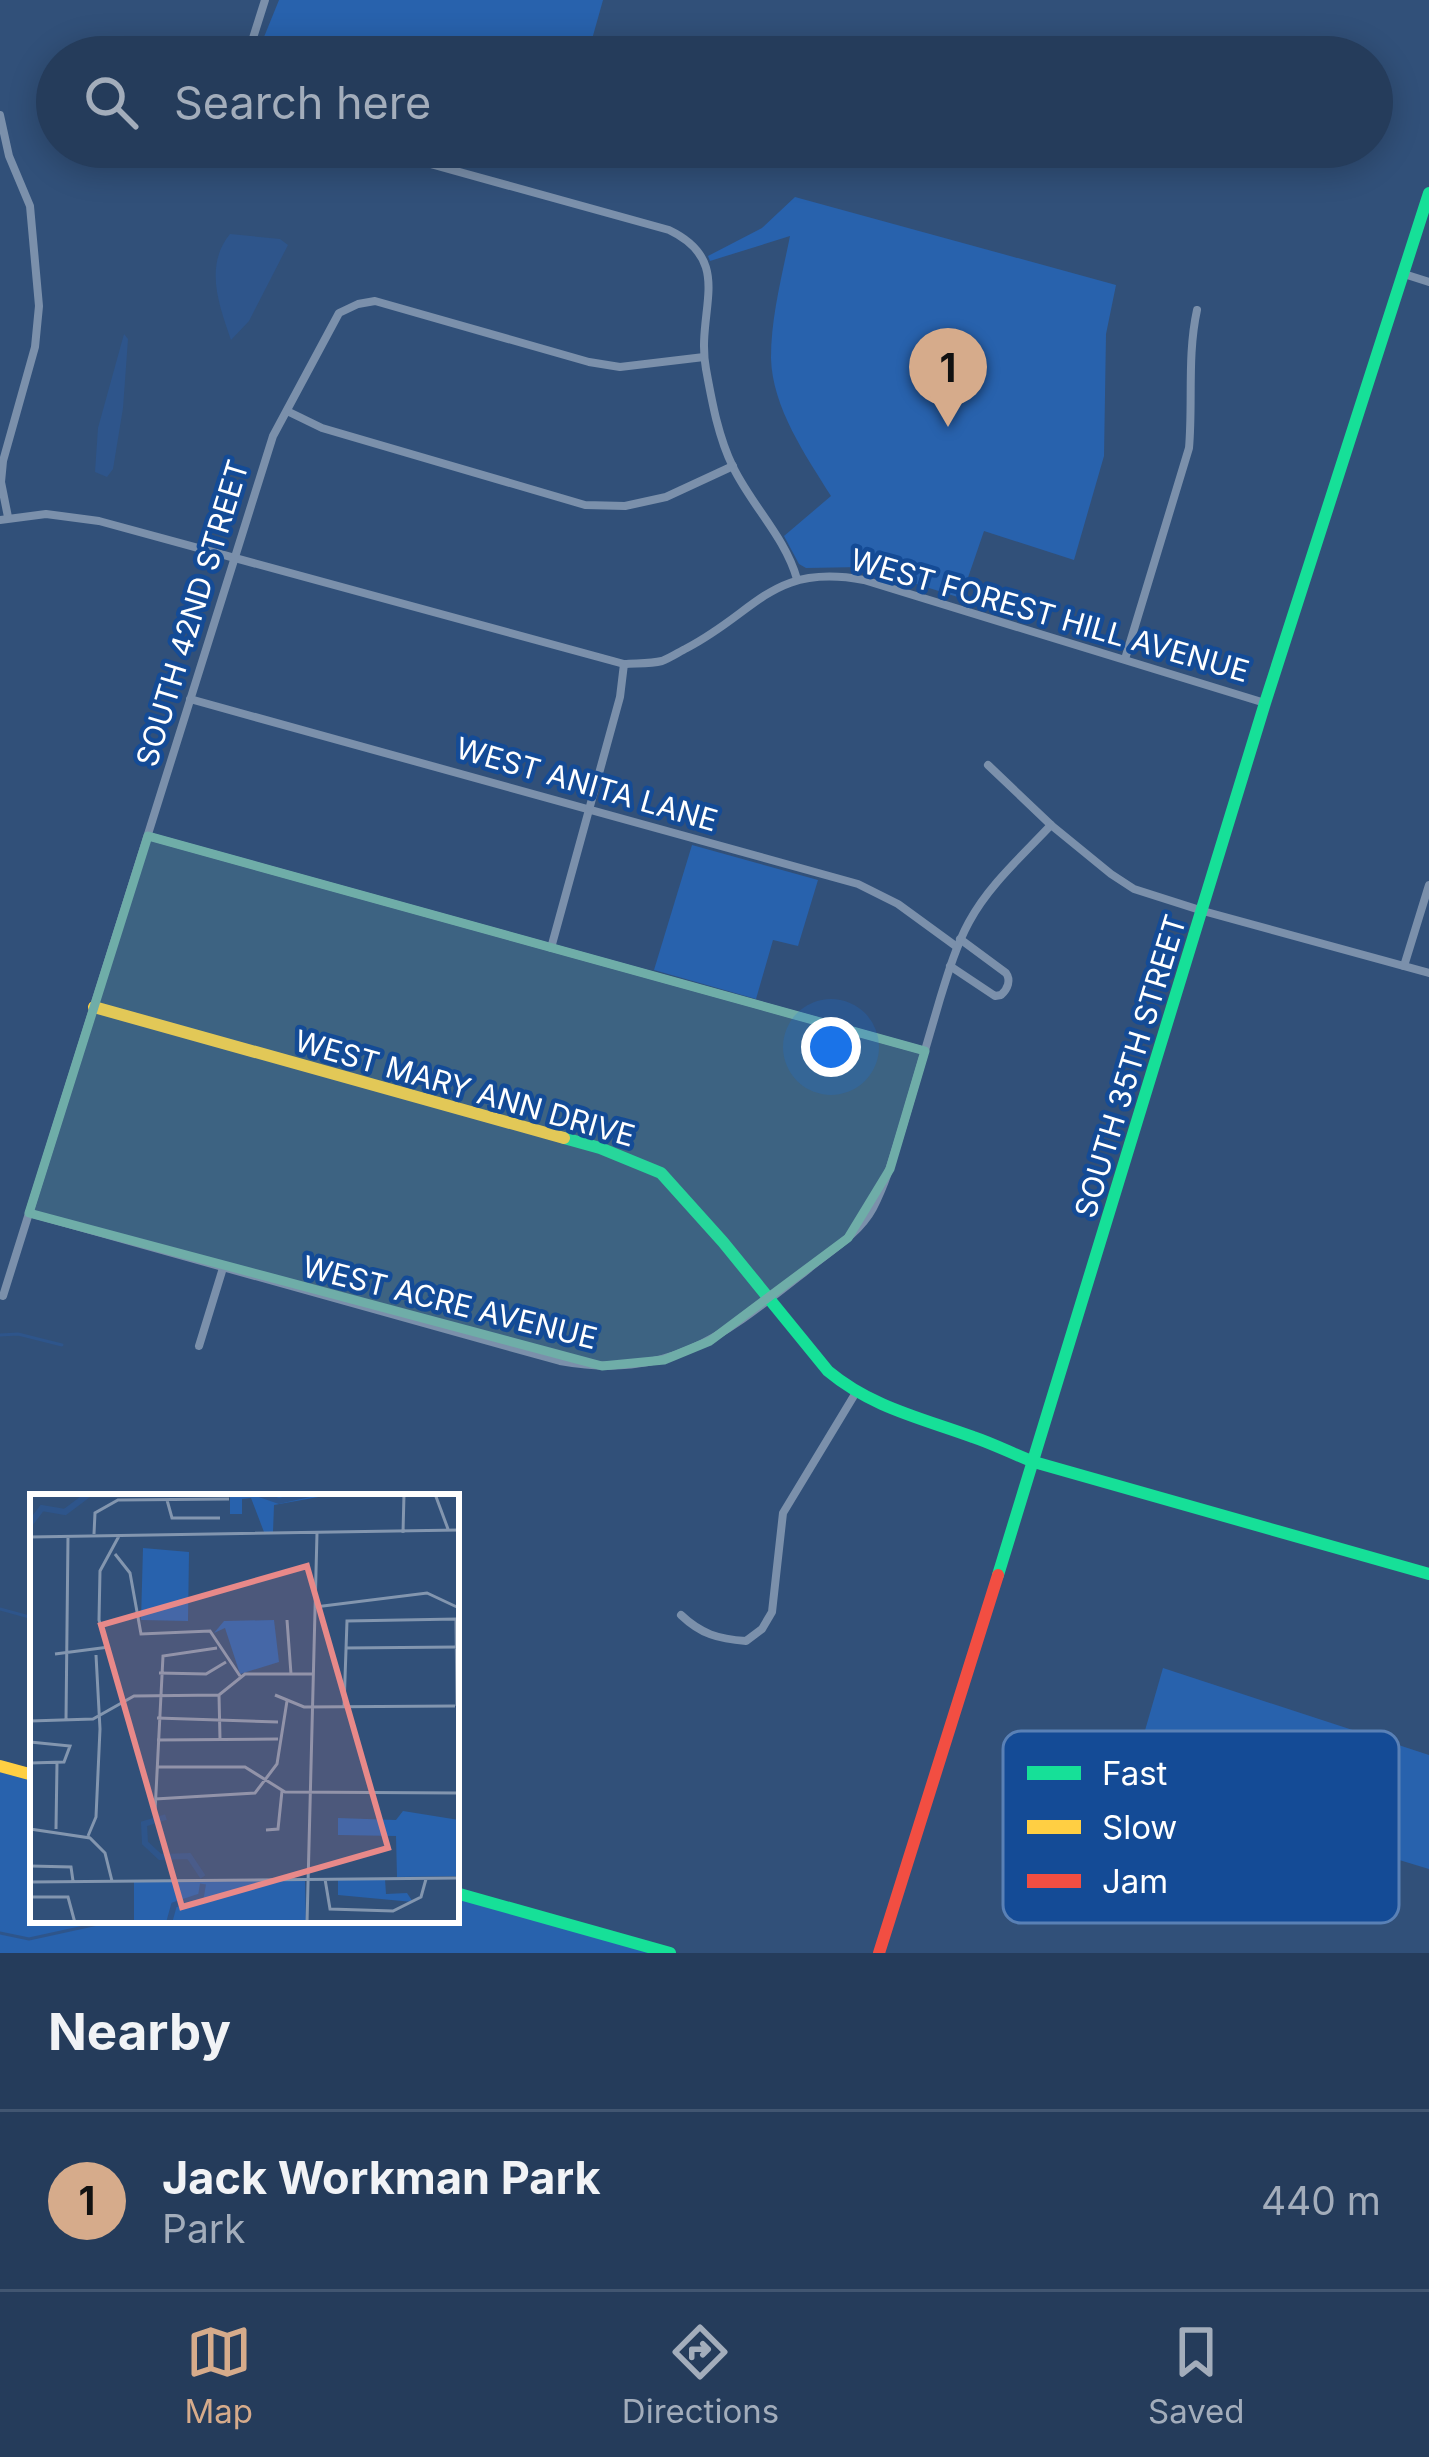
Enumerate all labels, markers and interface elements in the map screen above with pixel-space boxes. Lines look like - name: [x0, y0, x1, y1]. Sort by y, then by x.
- search box: [36, 36, 1393, 168]
- icon: search: [78, 69, 144, 135]
- text: Search here: [174, 75, 431, 130]
- pin: 1: [909, 328, 987, 427]
- street label: SOUTH 42ND STREET: [128, 456, 256, 770]
- street label: WEST FOREST HILL AVENUE: [847, 541, 1253, 689]
- street label: WEST ANITA LANE: [452, 729, 722, 839]
- street label: SOUTH 35TH STREET: [1067, 910, 1193, 1222]
- your location: [801, 1017, 861, 1077]
- street label: WEST MARY ANN DRIVE: [291, 1022, 639, 1154]
- street label: WEST ACRE AVENUE: [299, 1248, 601, 1356]
- inset map: [30, 1494, 459, 1923]
- legend: [1003, 1731, 1399, 1923]
- text: Fast: [1102, 1753, 1168, 1793]
- text: Slow: [1102, 1807, 1177, 1847]
- text: Jam: [1102, 1861, 1168, 1901]
- text: Nearby: [48, 2001, 231, 2062]
- text: Jack Workman Park: [162, 2150, 601, 2205]
- text: 1: [79, 2177, 95, 2224]
- text: 440 m: [1261, 2177, 1381, 2224]
- text: Park: [162, 2205, 246, 2252]
- tab: Map: [184, 2319, 253, 2431]
- tab: Directions: [622, 2319, 779, 2431]
- tab: Saved: [1148, 2319, 1245, 2431]

